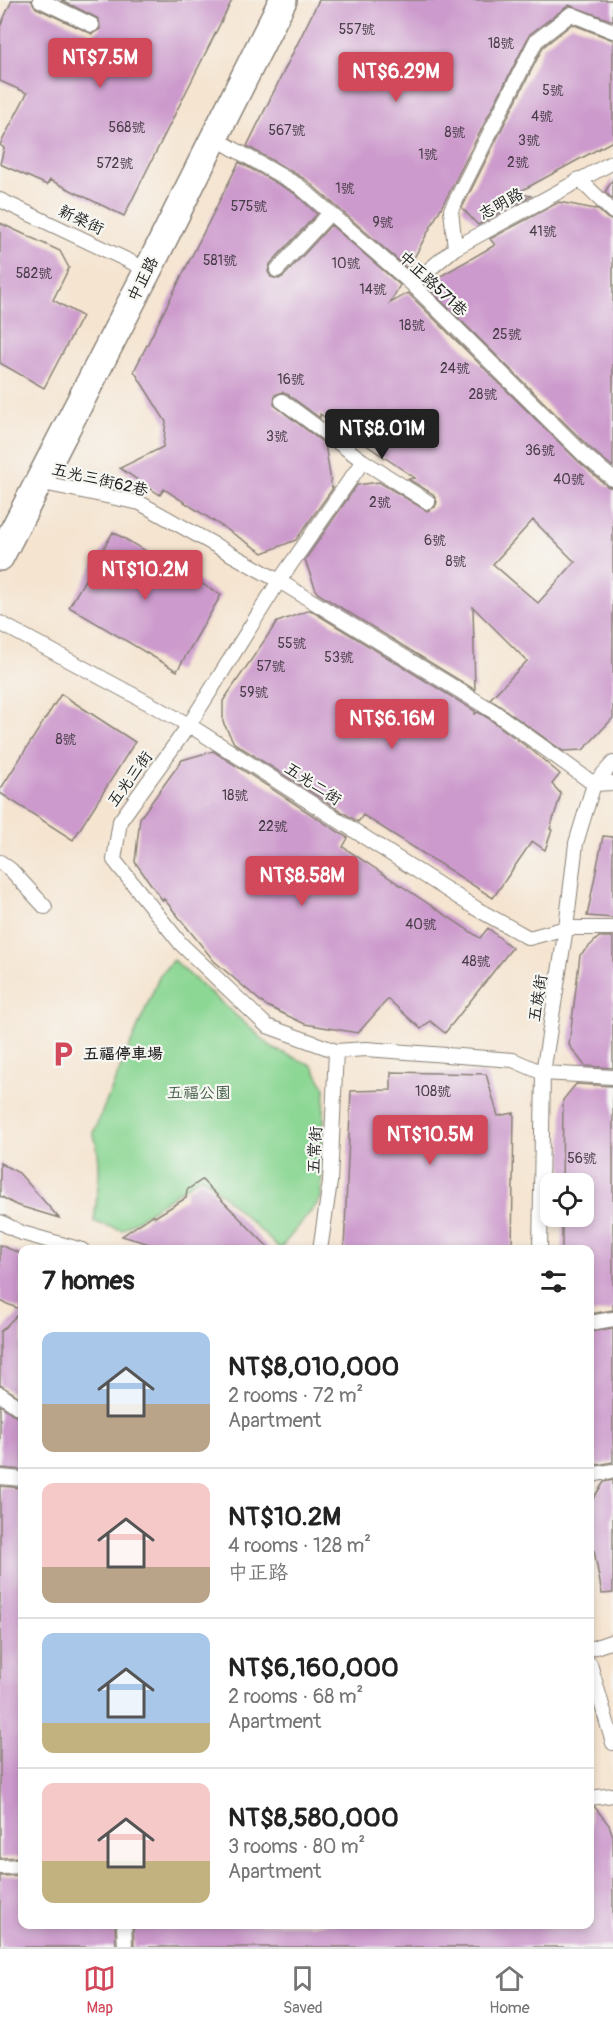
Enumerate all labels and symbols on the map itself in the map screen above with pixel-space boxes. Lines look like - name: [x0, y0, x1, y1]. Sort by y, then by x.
- house number: 557號: [339, 21, 375, 38]
- house number: 18號: [488, 35, 514, 52]
- pin: NT$7.5M: [45, 38, 155, 89]
- pin: NT$6.29M: [334, 52, 458, 103]
- house number: 5號: [542, 82, 564, 99]
- house number: 4號: [531, 108, 553, 125]
- house number: 568號: [109, 119, 145, 136]
- house number: 567號: [268, 122, 306, 139]
- house number: 8號: [444, 124, 466, 141]
- house number: 3號: [518, 132, 540, 149]
- house number: 1號: [418, 146, 438, 163]
- house number: 2號: [507, 154, 529, 171]
- house number: 572號: [97, 155, 133, 172]
- house number: 1號: [335, 180, 355, 197]
- street label: 志明路: [475, 184, 527, 224]
- house number: 575號: [231, 198, 267, 215]
- street label: 新榮街: [55, 201, 107, 239]
- house number: 9號: [372, 214, 394, 231]
- house number: 41號: [529, 223, 557, 240]
- street label: 中正路571巷: [394, 247, 472, 321]
- house number: 581號: [203, 252, 237, 269]
- street label: 中正路: [123, 253, 163, 305]
- house number: 10號: [331, 255, 361, 272]
- house number: 582號: [16, 265, 52, 282]
- house number: 14號: [359, 281, 387, 298]
- house number: 18號: [399, 317, 425, 334]
- house number: 25號: [492, 326, 522, 343]
- house number: 24號: [440, 360, 470, 377]
- house number: 16號: [277, 371, 305, 388]
- house number: 28號: [469, 386, 497, 403]
- pin: NT$8.01M: [320, 409, 444, 460]
- house number: 3號: [266, 428, 288, 445]
- house number: 36號: [525, 442, 555, 459]
- street label: 五光三街62巷: [50, 459, 150, 501]
- house number: 40號: [553, 471, 585, 488]
- house number: 2號: [369, 494, 391, 511]
- house number: 6號: [424, 532, 446, 549]
- pin: NT$10.2M: [83, 550, 207, 601]
- house number: 8號: [445, 553, 467, 570]
- house number: 55號: [277, 635, 307, 652]
- house number: 53號: [324, 649, 354, 666]
- house number: 57號: [257, 658, 286, 675]
- house number: 59號: [240, 684, 268, 701]
- pin: NT$6.16M: [330, 699, 454, 750]
- house number: 8號: [55, 731, 77, 748]
- street label: 五光三街: [103, 747, 157, 811]
- street label: 五光二街: [281, 758, 345, 810]
- house number: 18號: [222, 787, 248, 804]
- house number: 22號: [258, 818, 288, 835]
- pin: NT$8.58M: [240, 856, 364, 907]
- house number: 40號: [405, 916, 437, 933]
- house number: 48號: [461, 953, 491, 970]
- street label: 五族街: [524, 973, 552, 1023]
- parking icon: 五福停車場: [48, 1039, 78, 1069]
- place label: 五福停車場: [83, 1044, 163, 1064]
- park label: 五福公園: [167, 1083, 231, 1103]
- house number: 108號: [415, 1083, 451, 1100]
- pin: NT$10.5M: [368, 1115, 492, 1166]
- street label: 五常街: [304, 1126, 326, 1174]
- house number: 56號: [567, 1150, 597, 1167]

